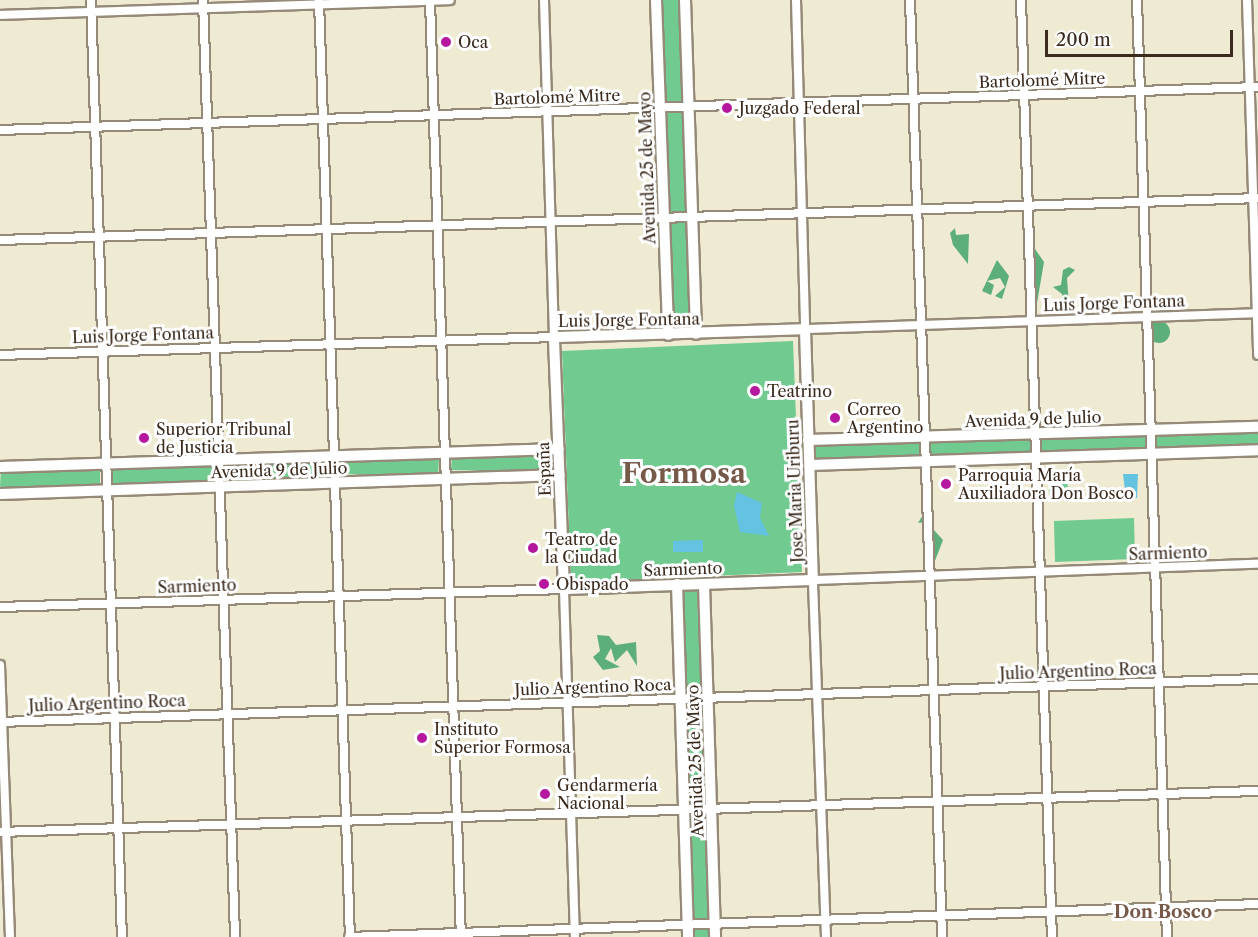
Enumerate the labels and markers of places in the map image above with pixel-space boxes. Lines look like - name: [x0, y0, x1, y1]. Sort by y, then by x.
- place label: Oca: [458, 32, 488, 52]
- marker: Oca: [439, 35, 453, 49]
- place label: Juzgado Federal: [739, 98, 861, 118]
- marker: Juzgado Federal: [720, 101, 734, 115]
- place label: Teatrino: [767, 381, 832, 401]
- marker: Teatrino: [748, 384, 762, 398]
- place label: Correo Argentino: [847, 399, 923, 437]
- marker: Correo Argentino: [828, 411, 842, 425]
- place label: Superior Tribunal de Justicia: [156, 419, 292, 457]
- marker: Superior Tribunal de Justicia: [137, 431, 151, 445]
- place label: Parroquia María Auxiliadora Don Bosco: [958, 465, 1134, 503]
- marker: Parroquia María Auxiliadora Don Bosco: [939, 477, 953, 491]
- place label: Teatro de la Ciudad: [545, 529, 618, 567]
- marker: Teatro de la Ciudad: [526, 541, 540, 555]
- place label: Obispado: [556, 574, 629, 594]
- marker: Obispado: [537, 577, 551, 591]
- place label: Instituto Superior Formosa: [434, 719, 571, 757]
- marker: Instituto Superior Formosa: [415, 731, 429, 745]
- place label: Gendarmería Nacional: [557, 775, 658, 813]
- marker: Gendarmería Nacional: [538, 787, 552, 801]

